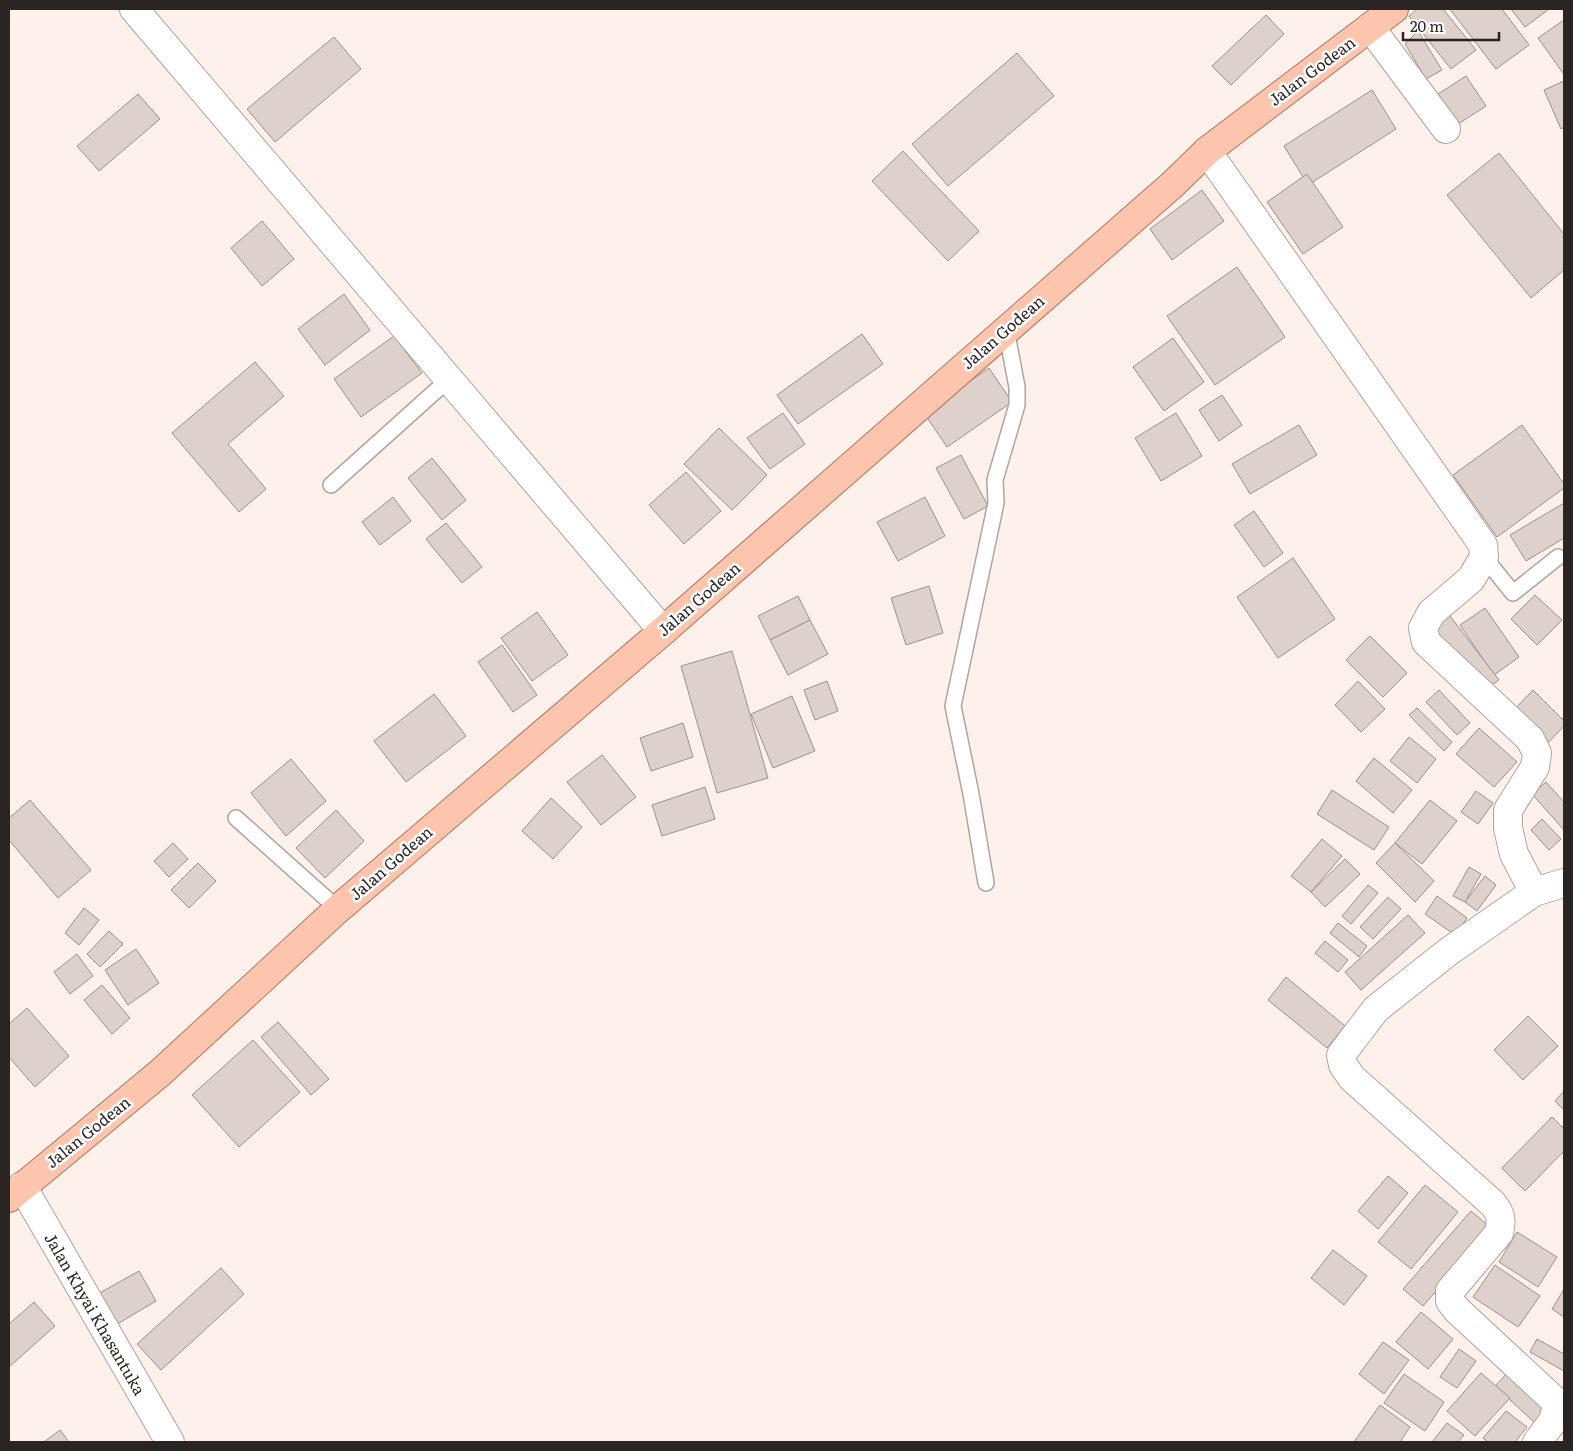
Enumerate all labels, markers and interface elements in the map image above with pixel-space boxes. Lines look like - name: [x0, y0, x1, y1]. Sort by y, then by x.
- scale bar: [1403, 10, 1499, 42]
- text: 20 m: [1410, 14, 1444, 37]
- street label: Jalan Godean: [1263, 29, 1360, 111]
- street label: Jalan Godean: [956, 288, 1049, 374]
- street label: Jalan Godean: [652, 555, 745, 641]
- street label: Jalan Godean: [344, 819, 437, 905]
- street label: Jalan Godean: [40, 1089, 135, 1173]
- street label: Jalan Khyai Khasantuka: [39, 1228, 152, 1400]

